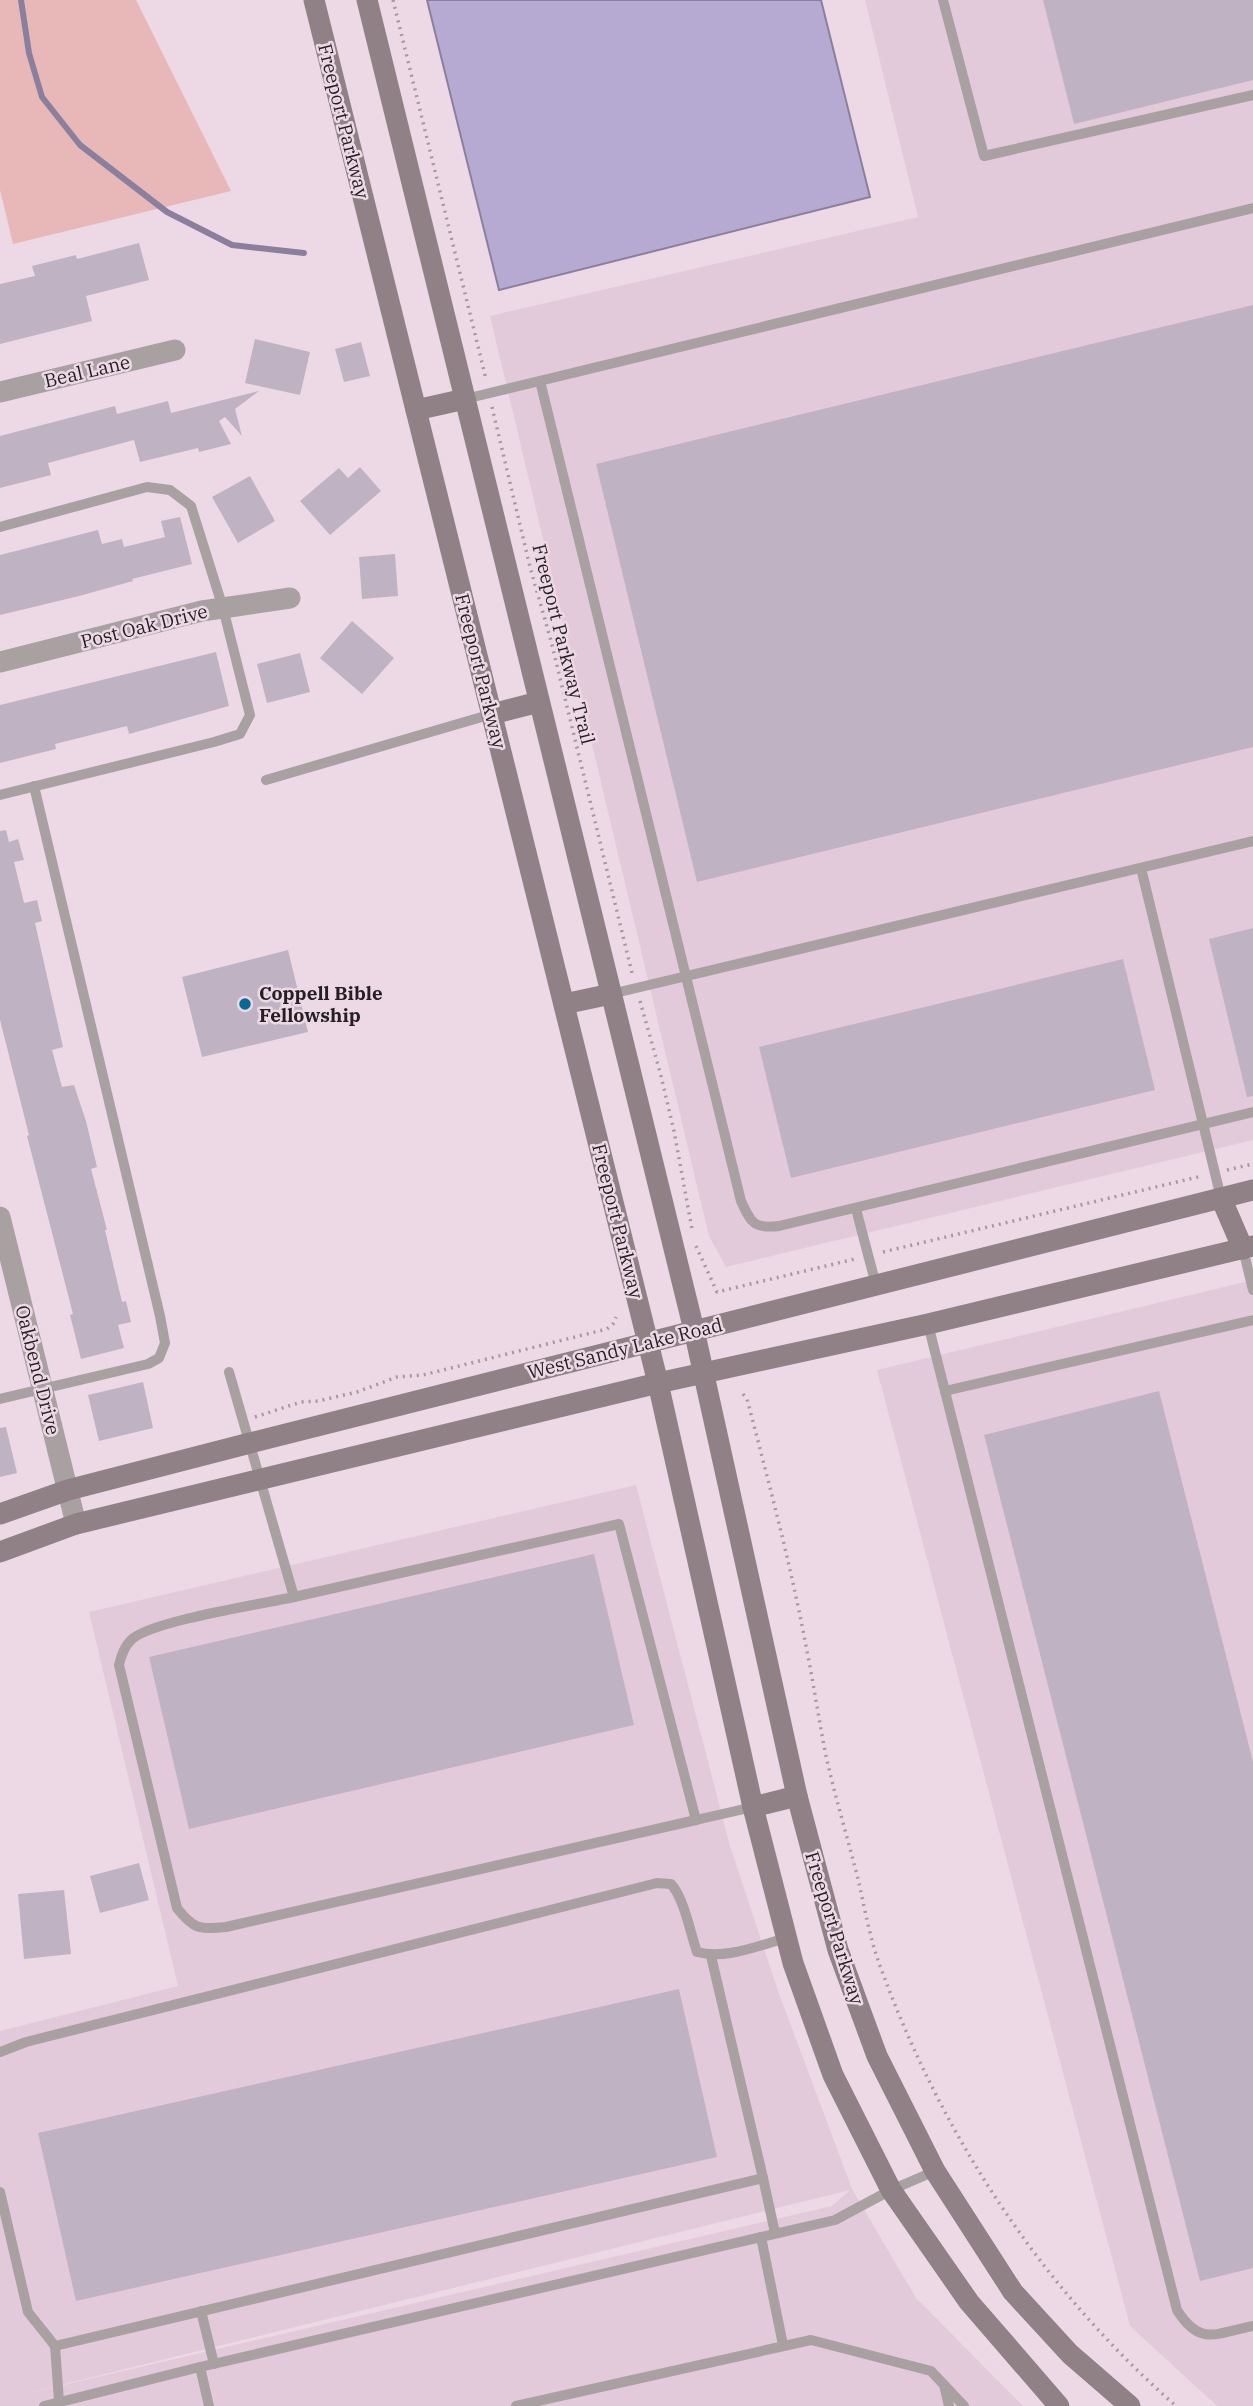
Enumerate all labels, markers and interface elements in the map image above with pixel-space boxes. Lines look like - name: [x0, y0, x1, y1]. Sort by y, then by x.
- street label: Freeport Parkway: [313, 41, 375, 202]
- street label: Beal Lane: [42, 349, 132, 393]
- street label: Freeport Parkway Trail: [527, 541, 601, 747]
- street label: Freeport Parkway: [450, 591, 512, 752]
- street label: Post Oak Drive: [78, 599, 210, 653]
- place label: Coppell Bible Fellowship: [259, 981, 383, 1027]
- marker: Coppell Bible Fellowship: [237, 996, 253, 1012]
- street label: Freeport Parkway: [587, 1141, 649, 1302]
- street label: Oakbend Drive: [10, 1303, 66, 1437]
- street label: West Sandy Lake Road: [525, 1312, 725, 1384]
- street label: Freeport Parkway: [800, 1849, 870, 2008]

